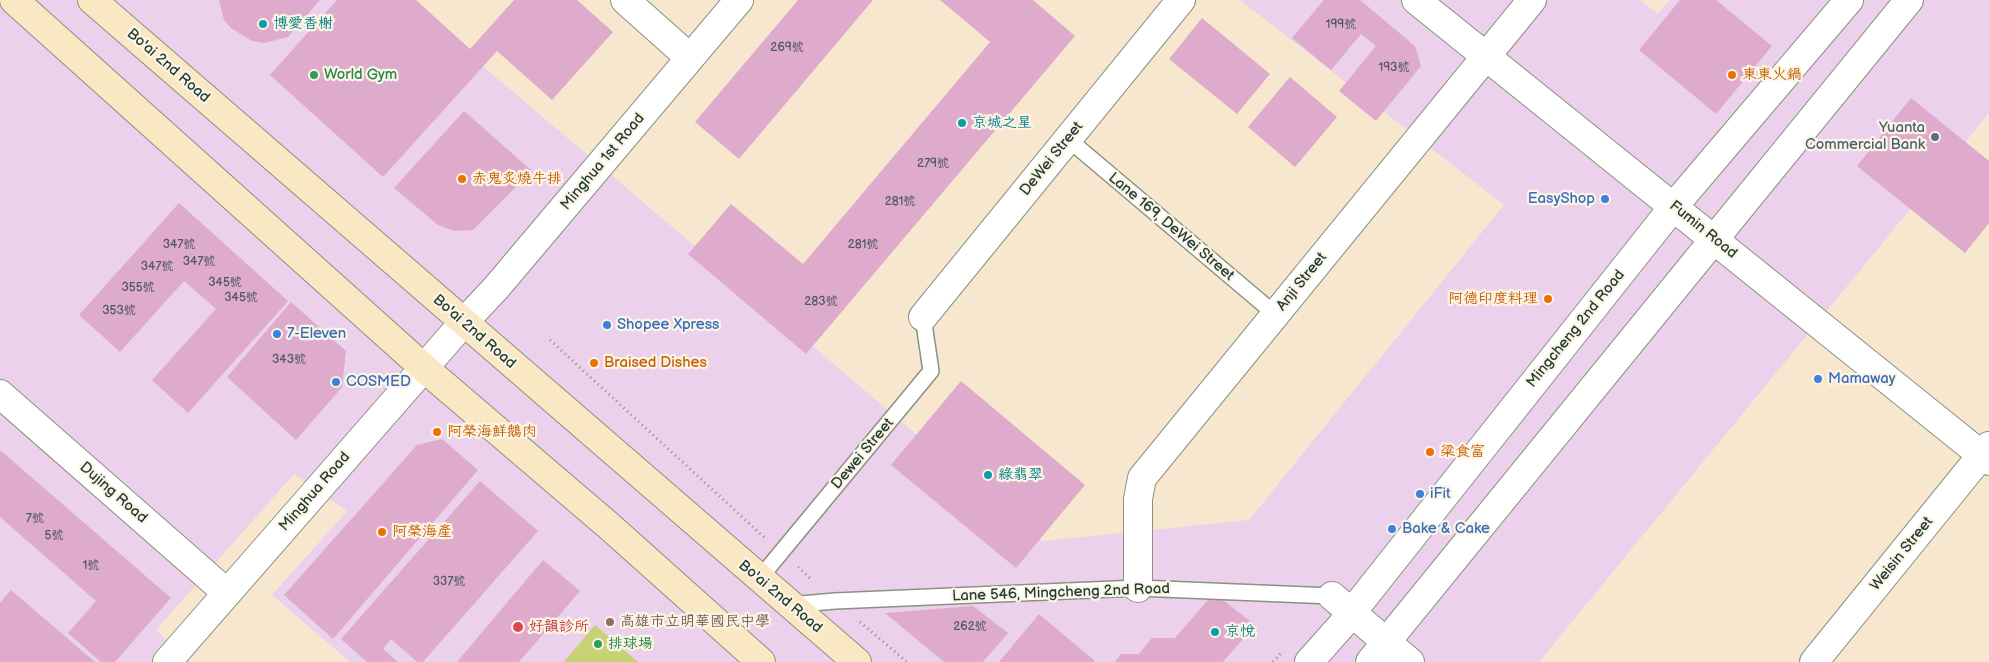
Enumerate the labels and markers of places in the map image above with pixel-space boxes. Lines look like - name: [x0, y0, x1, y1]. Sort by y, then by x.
- place label: 博愛香榭: [273, 15, 333, 33]
- marker: 博愛香榭: [257, 18, 269, 30]
- place label: World Gym: [324, 66, 397, 84]
- place label: 東東火鍋: [1742, 66, 1802, 84]
- marker: World Gym: [308, 69, 320, 81]
- marker: 東東火鍋: [1726, 69, 1738, 81]
- place label: 京城之星: [972, 114, 1032, 132]
- marker: 京城之星: [956, 117, 968, 129]
- place label: Yuanta Commercial Bank: [1805, 119, 1925, 154]
- marker: Yuanta Commercial Bank: [1929, 131, 1941, 143]
- place label: 赤鬼炙燒牛排: [472, 170, 562, 188]
- marker: 赤鬼炙燒牛排: [456, 173, 468, 185]
- place label: EasyShop: [1528, 190, 1595, 208]
- marker: EasyShop: [1599, 193, 1611, 205]
- place label: 阿德印度料理: [1448, 290, 1538, 308]
- marker: 阿德印度料理: [1542, 293, 1554, 305]
- place label: Shopee Xpress: [617, 316, 719, 334]
- marker: Shopee Xpress: [601, 319, 613, 331]
- place label: 7-Eleven: [287, 325, 346, 343]
- marker: 7-Eleven: [271, 328, 283, 340]
- place label: Braised Dishes: [604, 354, 707, 372]
- marker: Braised Dishes: [588, 357, 600, 369]
- place label: Mamaway: [1828, 370, 1896, 388]
- place label: COSMED: [346, 373, 411, 391]
- marker: Mamaway: [1812, 373, 1824, 385]
- marker: COSMED: [330, 376, 342, 388]
- place label: 阿榮海鮮鵝肉: [447, 423, 537, 441]
- marker: 阿榮海鮮鵝肉: [431, 426, 443, 438]
- place label: 梁食富: [1440, 443, 1485, 461]
- marker: 梁食富: [1424, 446, 1436, 458]
- place label: 綠翡翠: [998, 466, 1043, 484]
- marker: 綠翡翠: [982, 469, 994, 481]
- place label: iFit: [1430, 485, 1451, 503]
- marker: iFit: [1414, 488, 1426, 500]
- place label: Bake & Cake: [1402, 520, 1490, 538]
- place label: 阿榮海產: [392, 523, 452, 541]
- marker: Bake & Cake: [1386, 523, 1398, 535]
- marker: 阿榮海產: [376, 526, 388, 538]
- place label: 高雄市立明華國民中學: [620, 613, 770, 631]
- marker: 高雄市立明華國民中學: [604, 616, 616, 628]
- place label: 好韻診所: [529, 618, 589, 636]
- marker: 好韻診所: [511, 620, 525, 634]
- place label: 京悅: [1225, 623, 1255, 641]
- marker: 京悅: [1209, 626, 1221, 638]
- place label: 排球場: [608, 635, 653, 653]
- marker: 排球場: [592, 638, 604, 650]

